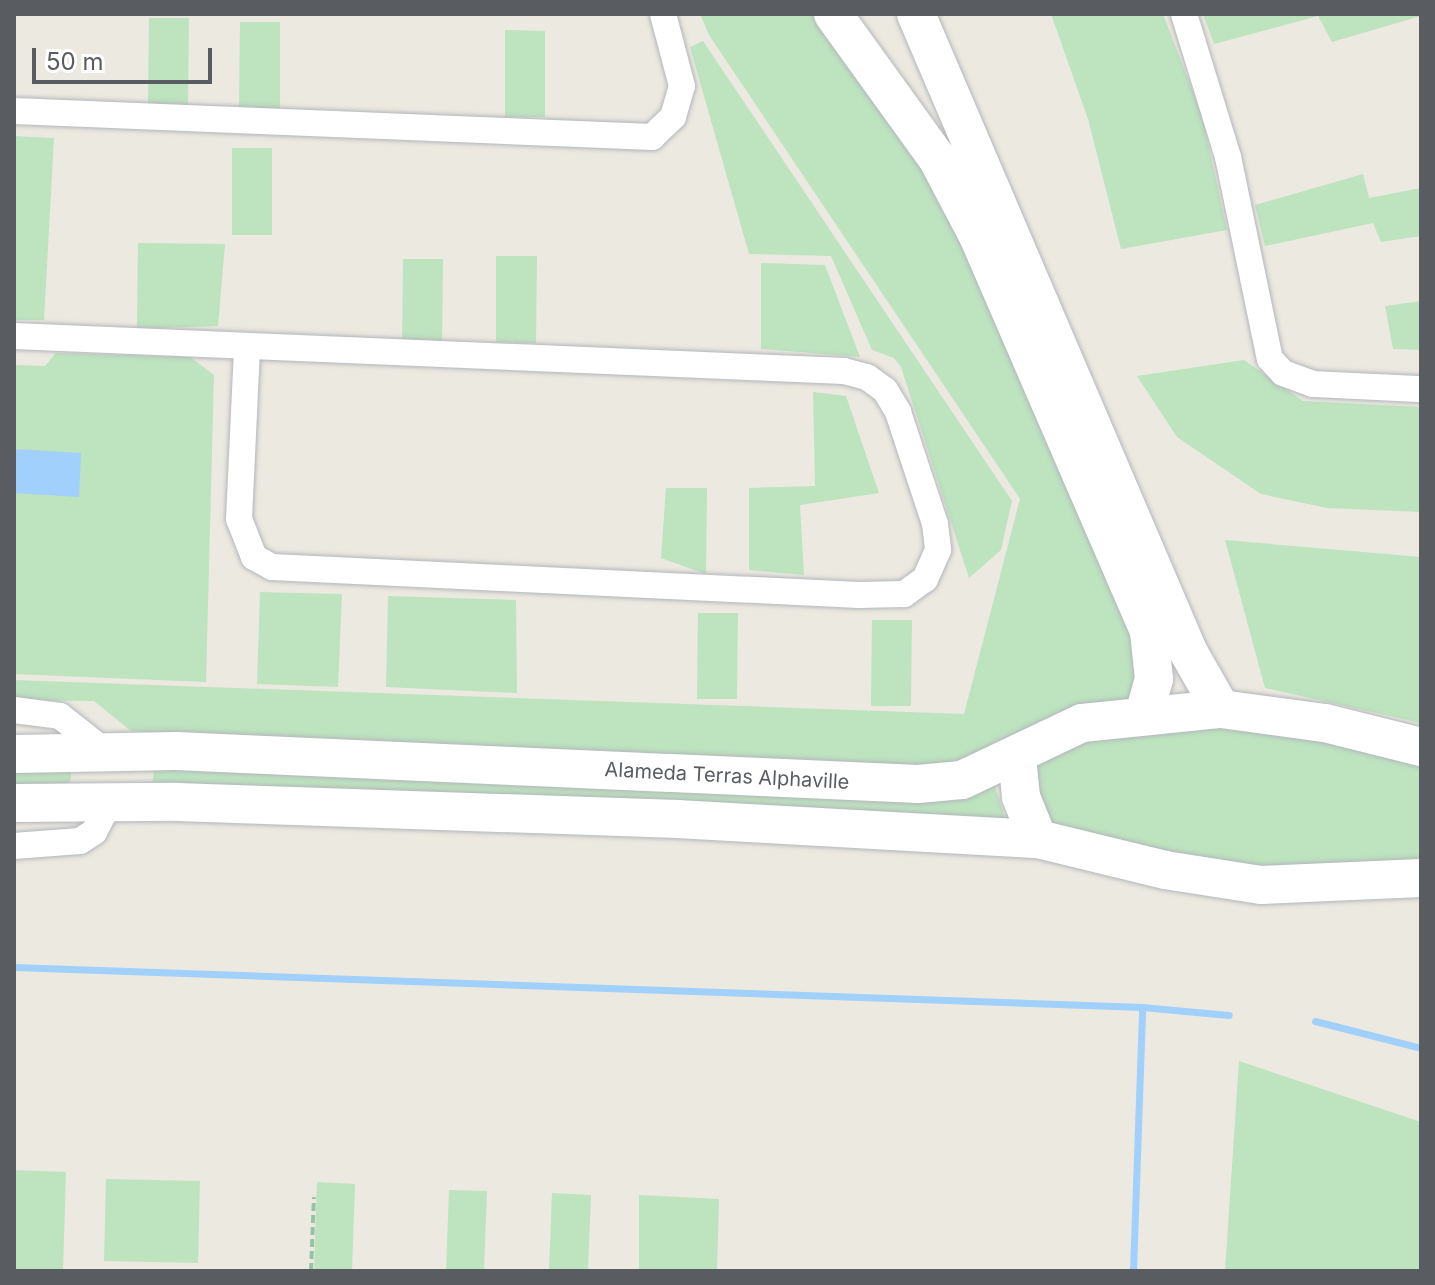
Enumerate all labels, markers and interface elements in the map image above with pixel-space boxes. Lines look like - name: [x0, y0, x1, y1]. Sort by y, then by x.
- scale bar: [36, 32, 216, 82]
- text: 50 m: [46, 47, 104, 76]
- street label: Alameda Terras Alphaville: [604, 758, 850, 794]

